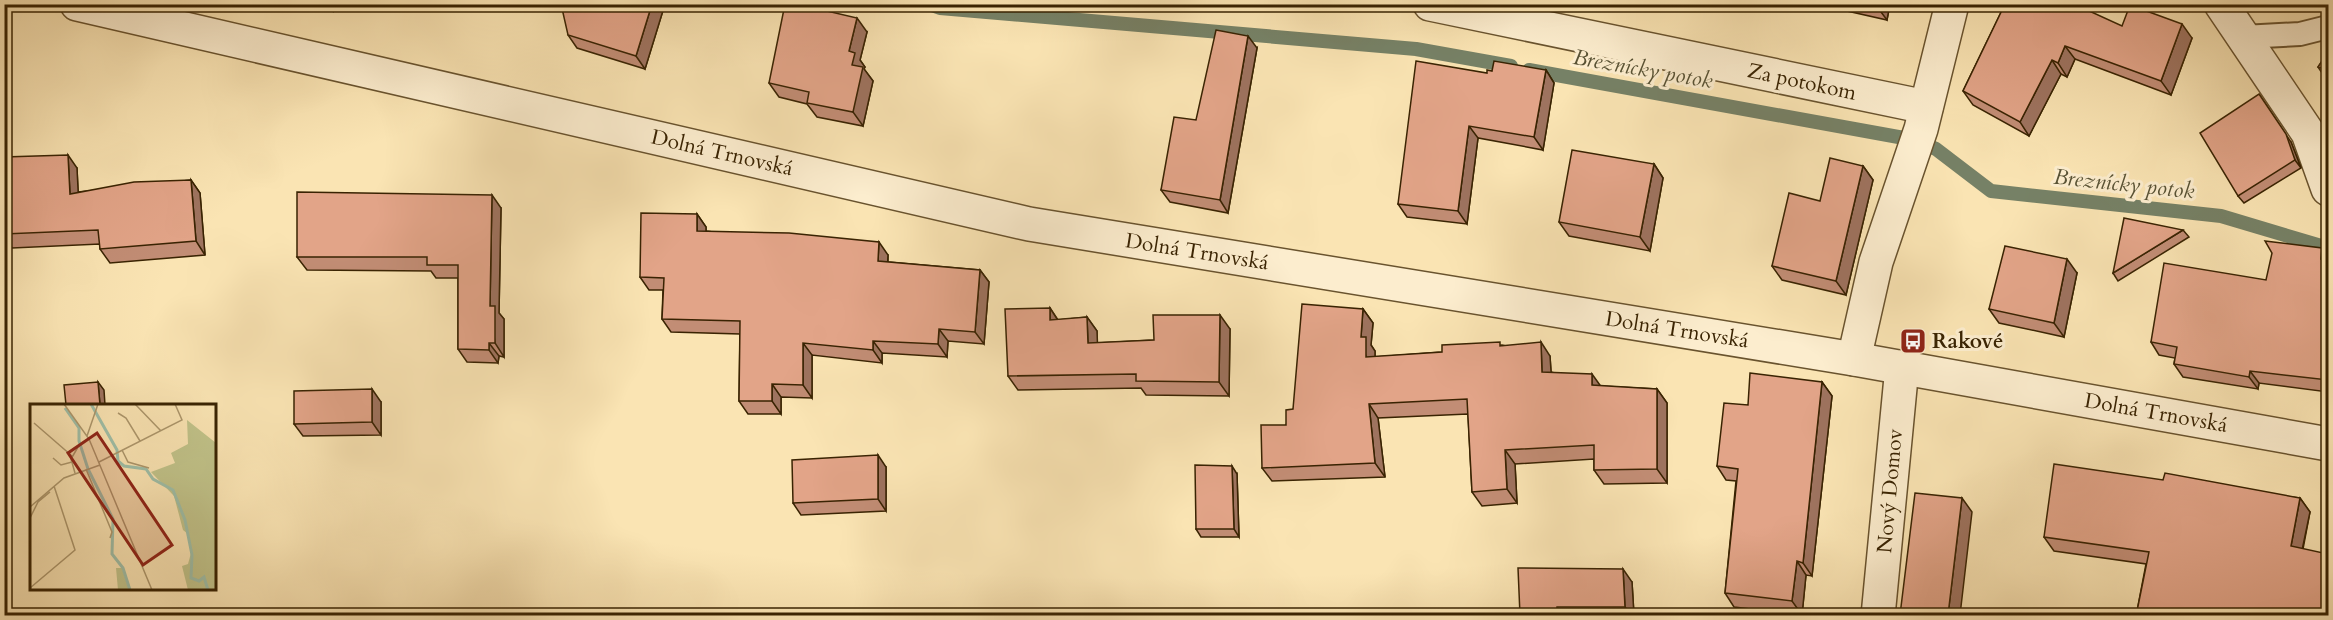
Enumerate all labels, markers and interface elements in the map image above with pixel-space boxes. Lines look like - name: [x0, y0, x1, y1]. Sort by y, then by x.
- water label: Breznícky potok: [1571, 42, 1715, 96]
- street label: Za potokom: [1745, 56, 1859, 108]
- street label: Dolná Trnovská: [648, 123, 796, 183]
- water label: Breznícky potok: [2052, 162, 2196, 206]
- street label: Dolná Trnovská: [1123, 226, 1271, 278]
- street label: Dolná Trnovská: [1603, 304, 1751, 356]
- bus stop icon: Rakové: [1898, 326, 1928, 356]
- place label: Rakové: [1932, 327, 2003, 356]
- street label: Dolná Trnovská: [2082, 386, 2230, 440]
- inset map: [30, 404, 216, 590]
- street label: Nový Domov: [1870, 427, 1910, 554]

